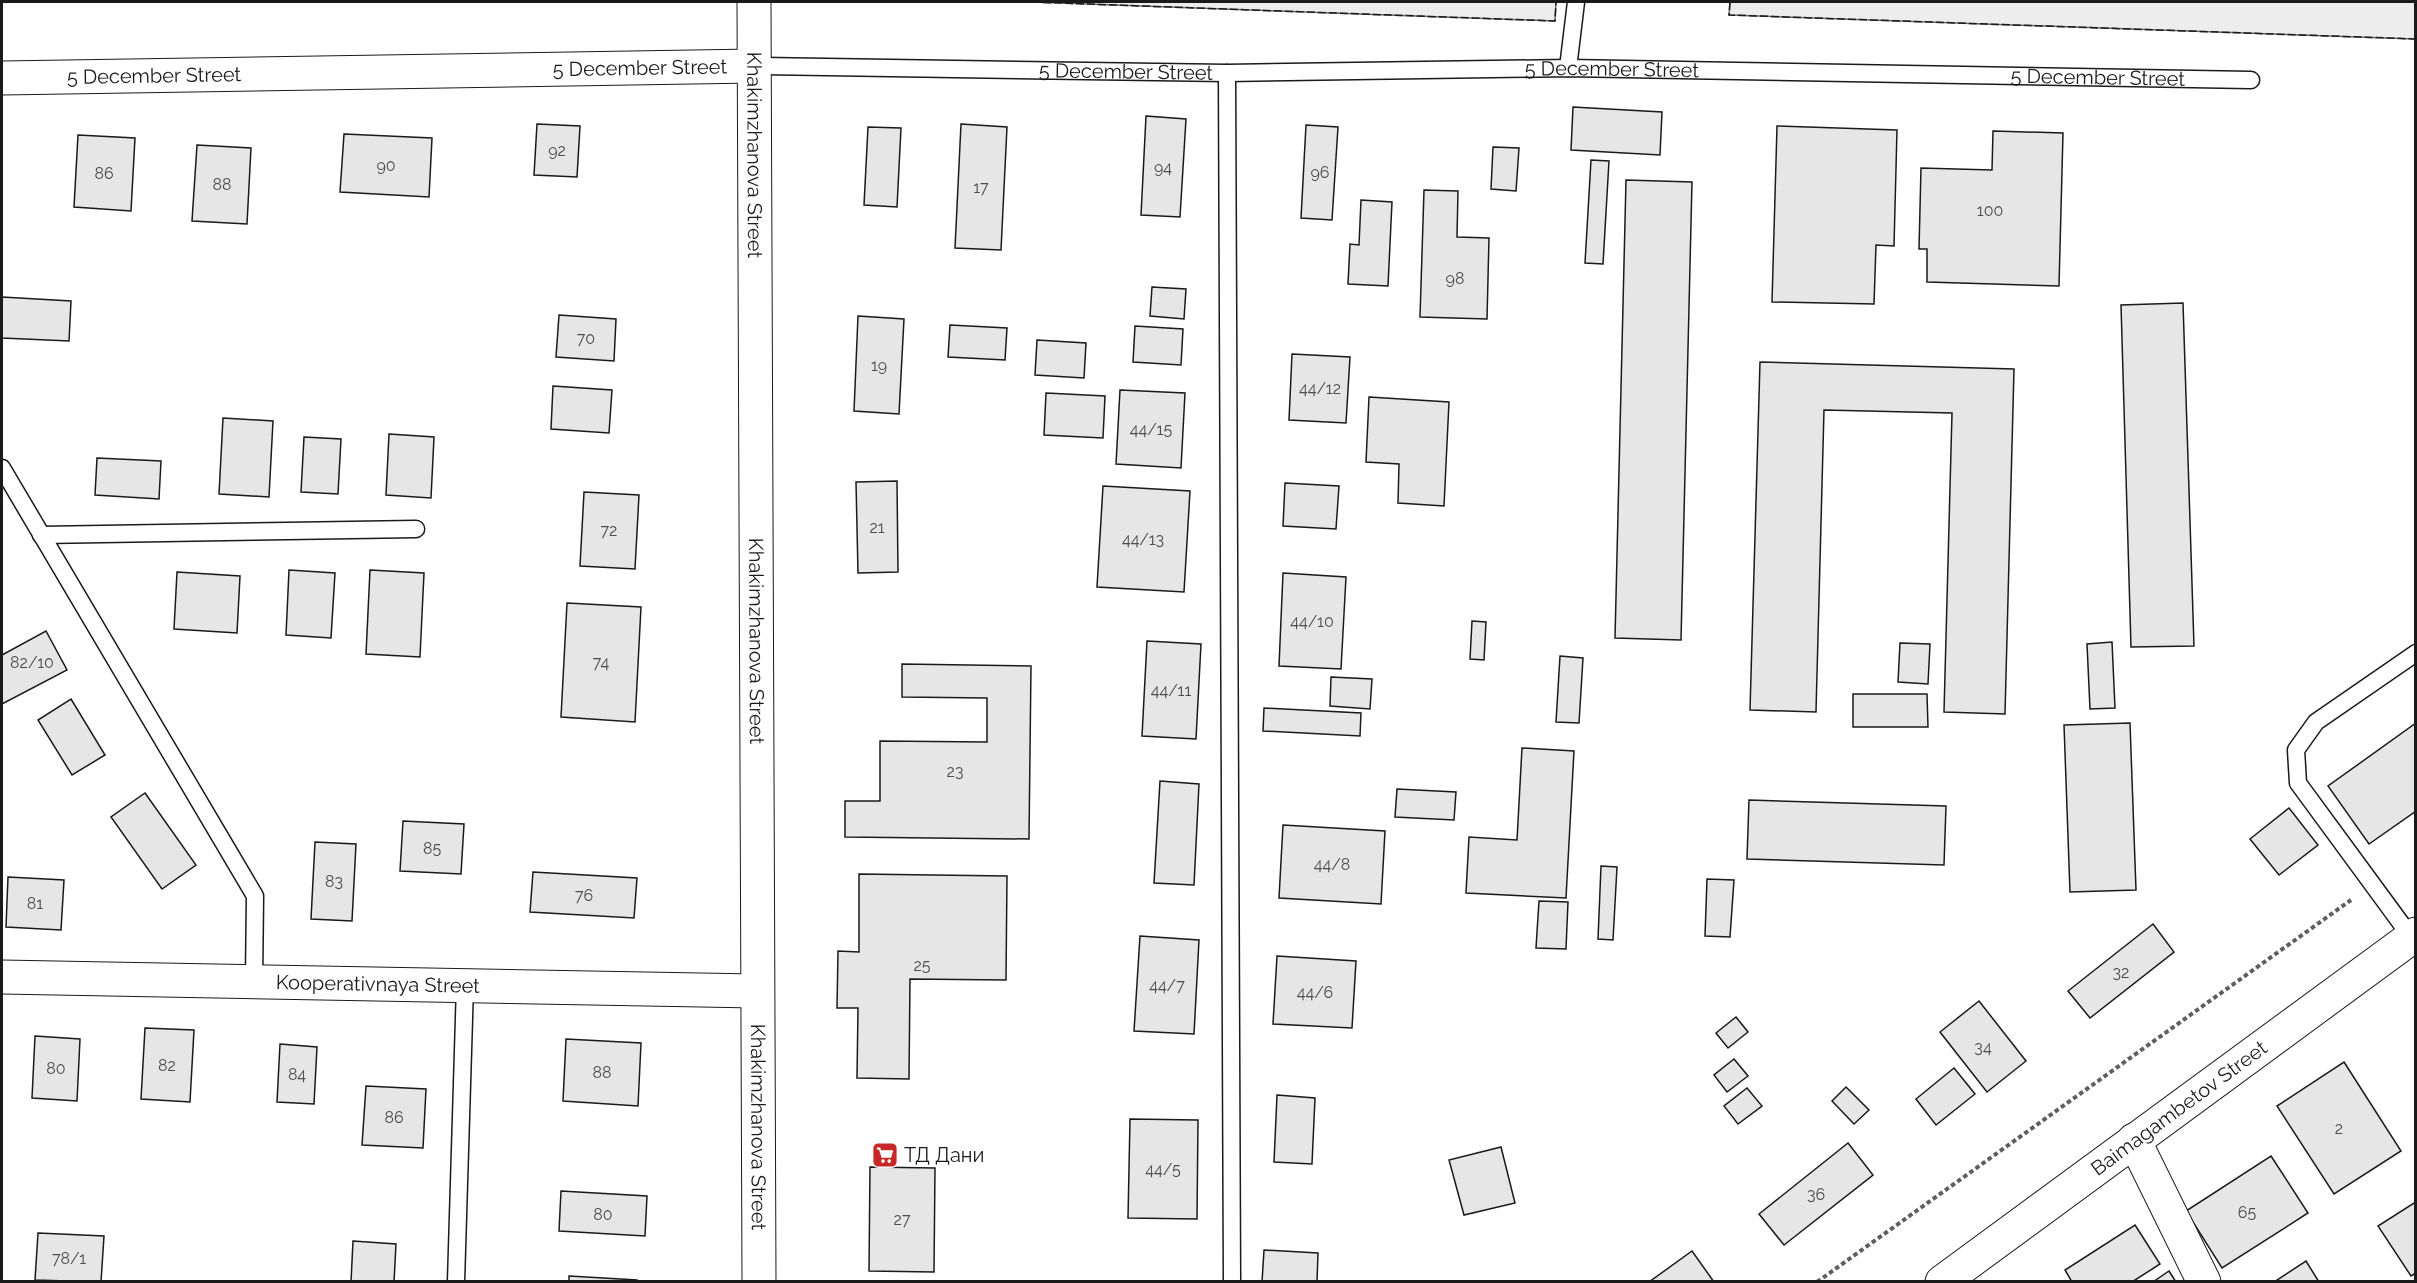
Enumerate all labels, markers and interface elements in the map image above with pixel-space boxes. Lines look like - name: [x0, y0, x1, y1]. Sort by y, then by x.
- street label: Khakimzhanova Street: [742, 52, 767, 259]
- street label: 5 December Street: [553, 54, 728, 81]
- street label: 5 December Street: [1525, 56, 1700, 82]
- street label: 5 December Street: [1039, 58, 1214, 85]
- street label: 5 December Street: [67, 62, 242, 89]
- street label: 5 December Street: [2010, 64, 2186, 91]
- house number: 92: [548, 141, 566, 160]
- house number: 90: [376, 156, 396, 175]
- house number: 94: [1154, 158, 1172, 177]
- house number: 96: [1310, 163, 1330, 182]
- house number: 86: [94, 164, 114, 183]
- house number: 88: [213, 175, 231, 194]
- house number: 17: [973, 178, 989, 197]
- house number: 100: [1977, 201, 2003, 220]
- house number: 98: [1446, 269, 1464, 288]
- house number: 70: [577, 329, 595, 348]
- house number: 19: [871, 356, 887, 375]
- house number: 44/12: [1299, 379, 1341, 398]
- house number: 44/15: [1130, 420, 1172, 439]
- house number: 21: [869, 518, 885, 537]
- house number: 72: [601, 521, 617, 540]
- house number: 44/13: [1122, 530, 1164, 549]
- street label: Khakimzhanova Street: [744, 538, 769, 745]
- house number: 44/10: [1290, 612, 1334, 631]
- house number: 82/10: [10, 653, 54, 672]
- house number: 74: [593, 653, 609, 672]
- house number: 44/11: [1151, 681, 1191, 700]
- house number: 23: [947, 762, 963, 781]
- house number: 85: [423, 839, 441, 858]
- house number: 44/8: [1314, 855, 1350, 874]
- house number: 83: [325, 872, 343, 891]
- house number: 76: [575, 886, 593, 905]
- house number: 81: [27, 894, 43, 913]
- house number: 25: [913, 956, 931, 975]
- house number: 32: [2113, 963, 2129, 982]
- street label: Kooperativnaya Street: [276, 970, 480, 998]
- house number: 44/7: [1149, 976, 1185, 995]
- house number: 44/6: [1297, 983, 1333, 1002]
- street label: Khakimzhanova Street: [746, 1024, 771, 1231]
- street label: Baimagambetov Street: [2086, 1035, 2272, 1181]
- house number: 34: [1974, 1038, 1992, 1057]
- house number: 82: [158, 1056, 176, 1075]
- house number: 80: [46, 1059, 66, 1078]
- house number: 88: [593, 1063, 611, 1082]
- house number: 84: [288, 1065, 306, 1084]
- house number: 86: [384, 1108, 404, 1127]
- house number: 2: [2335, 1119, 2343, 1138]
- supermarket icon: ТД Дани: [870, 1140, 900, 1170]
- place label: ТД Дани: [904, 1143, 984, 1167]
- house number: 44/5: [1145, 1160, 1181, 1179]
- house number: 36: [1807, 1185, 1825, 1204]
- house number: 65: [2238, 1203, 2256, 1222]
- house number: 80: [593, 1205, 613, 1224]
- house number: 27: [894, 1210, 911, 1229]
- house number: 78/1: [52, 1249, 86, 1268]

